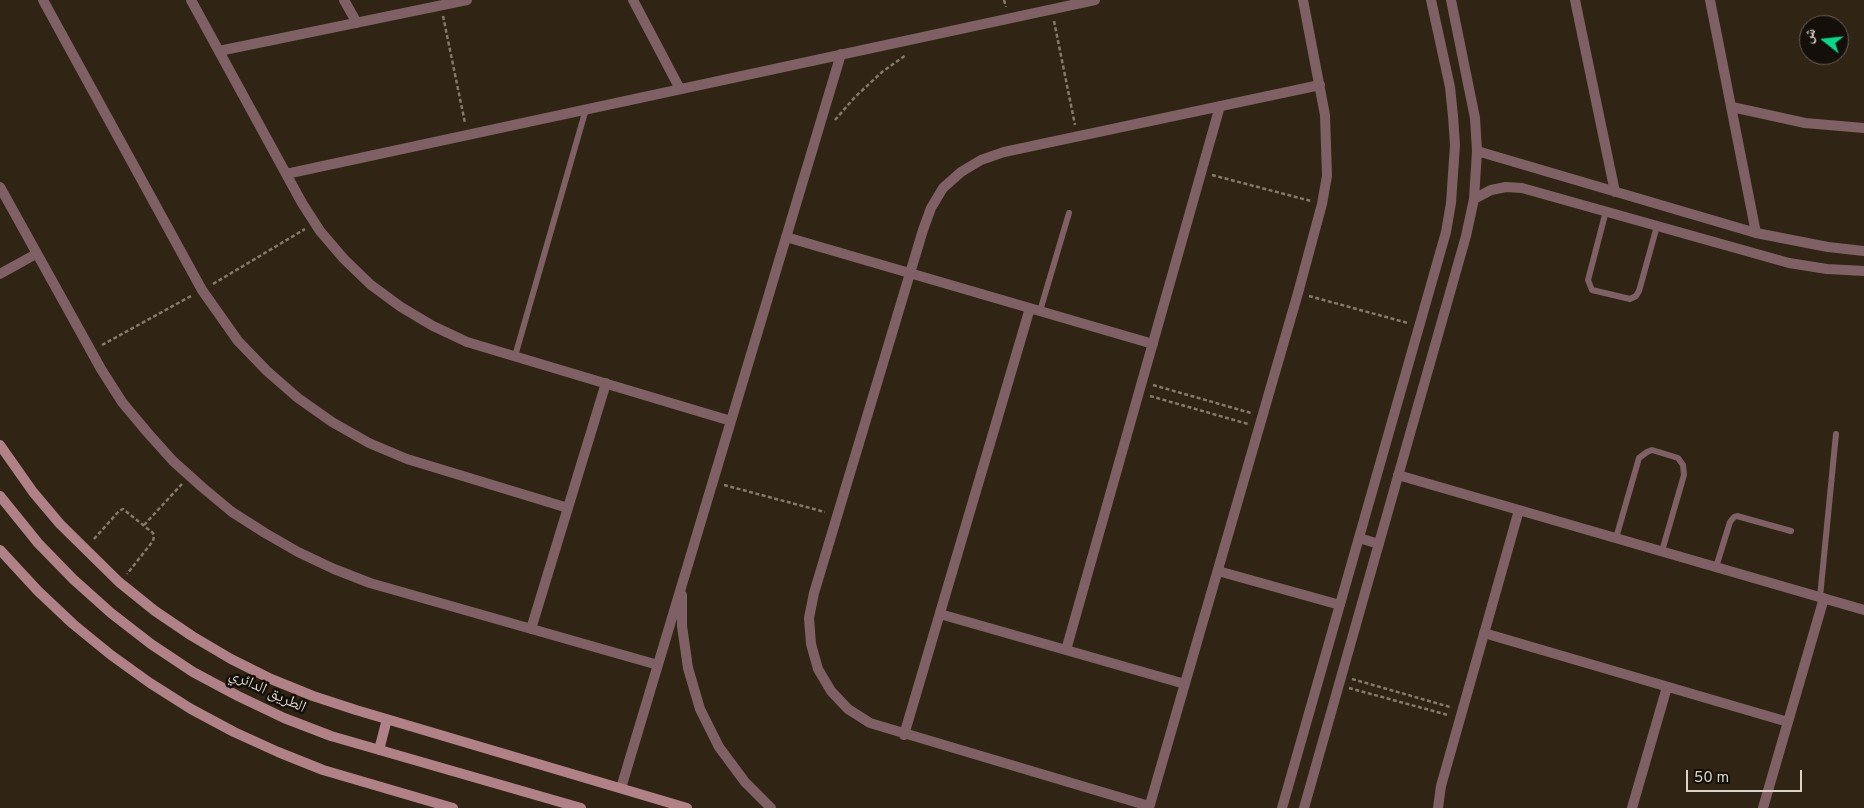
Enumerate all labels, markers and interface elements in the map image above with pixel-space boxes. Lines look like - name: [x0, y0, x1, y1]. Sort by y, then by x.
- north arrow: [1799, 15, 1849, 65]
- text: ش: [1800, 27, 1820, 45]
- street label: الطريق الدائري: [226, 666, 308, 718]
- scale bar: [1689, 760, 1805, 792]
- text: 50 m: [1694, 769, 1729, 788]

